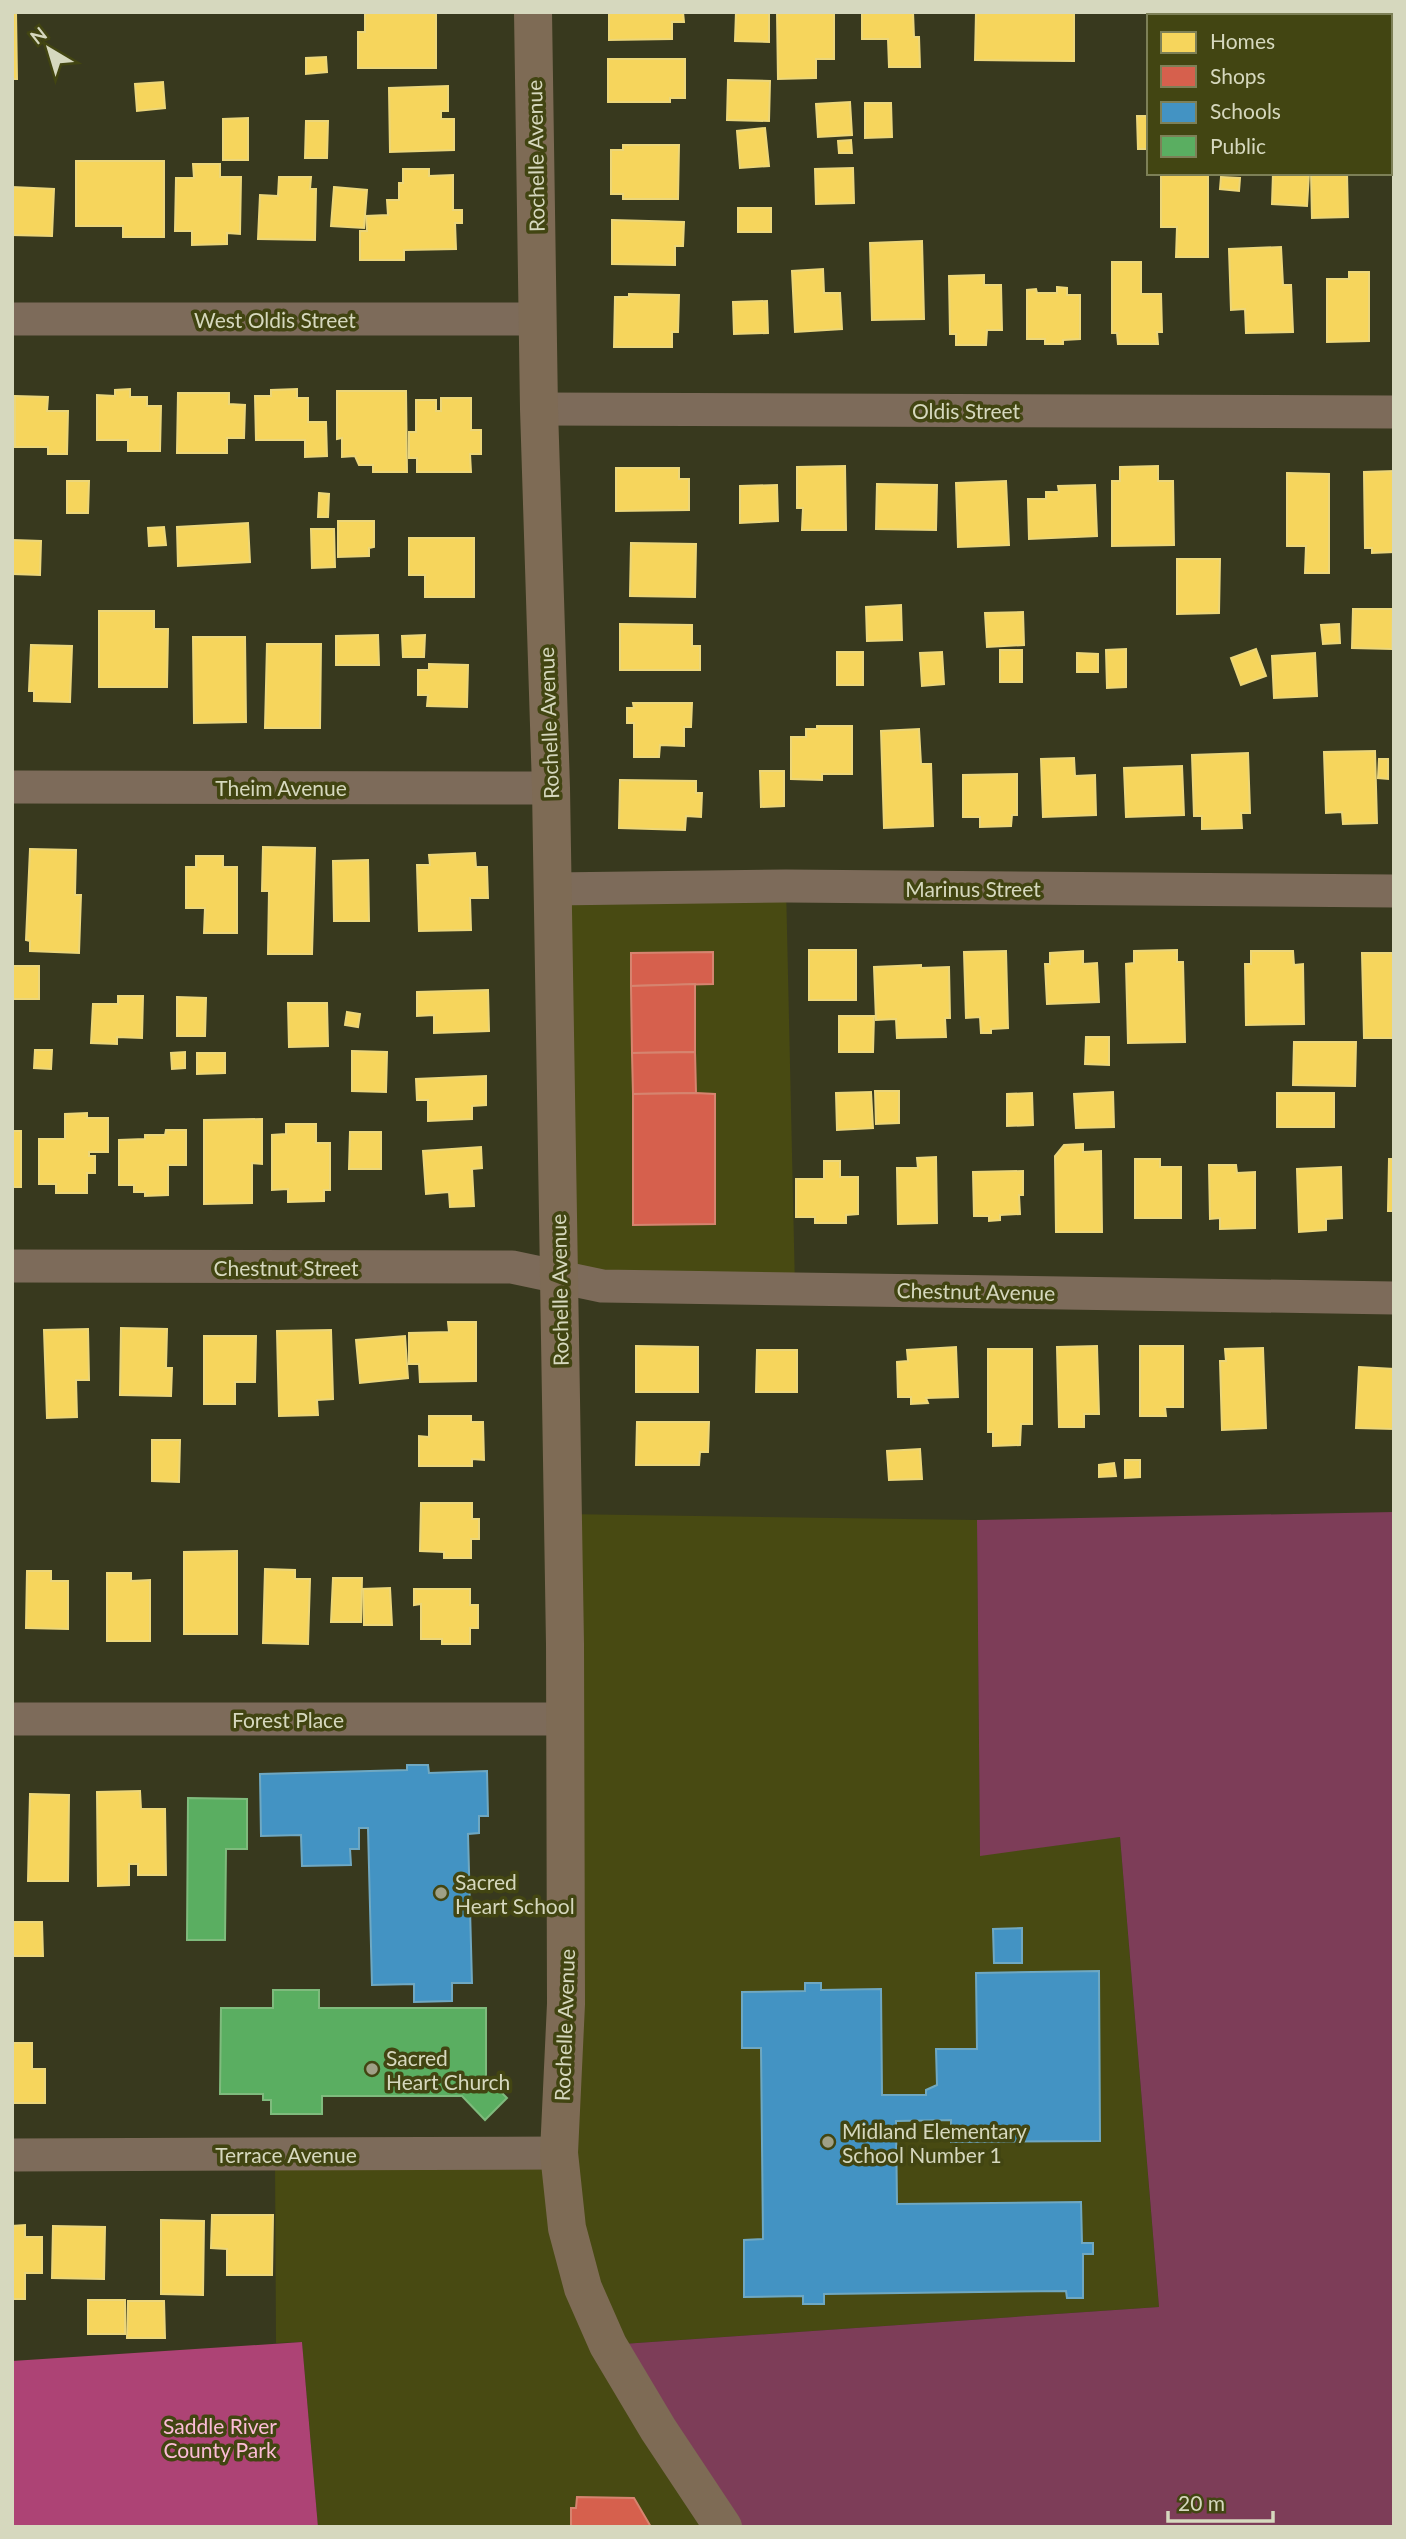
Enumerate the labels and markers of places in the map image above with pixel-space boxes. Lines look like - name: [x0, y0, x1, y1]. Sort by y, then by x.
- place label: Sacred Heart School: [455, 1869, 575, 1918]
- marker: Sacred Heart School: [433, 1885, 449, 1901]
- place label: Sacred Heart Church: [386, 2045, 510, 2094]
- marker: Sacred Heart Church: [364, 2061, 380, 2077]
- place label: Midland Elementary School Number 1: [842, 2118, 1027, 2167]
- marker: Midland Elementary School Number 1: [820, 2134, 836, 2150]

